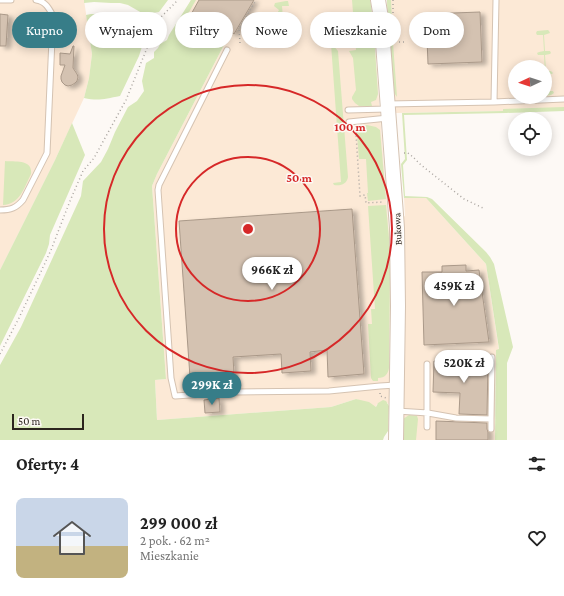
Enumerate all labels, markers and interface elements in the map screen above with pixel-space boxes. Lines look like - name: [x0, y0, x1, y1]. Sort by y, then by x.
- chip: Kupno: [12, 12, 77, 48]
- chip: Wynajem: [85, 12, 167, 48]
- chip: Filtry: [175, 12, 233, 48]
- chip: Nowe: [241, 12, 302, 48]
- chip: Mieszkanie: [310, 12, 401, 48]
- chip: Dom: [409, 12, 464, 48]
- north arrow: [508, 60, 552, 104]
- map controls: [508, 60, 552, 156]
- button: locate: [508, 112, 552, 156]
- text: 100 m: [334, 120, 367, 134]
- text: 50 m: [286, 171, 313, 185]
- street label: Bukowa: [391, 212, 404, 245]
- centre of rings: [241, 222, 255, 236]
- pin: 966K zł: [235, 257, 309, 291]
- text: 966K zł: [251, 262, 293, 277]
- pin: 459K zł: [417, 273, 491, 307]
- text: 459K zł: [434, 278, 474, 293]
- pin: 520K zł: [427, 350, 501, 384]
- text: 520K zł: [443, 355, 485, 370]
- pin: 299K zł: [175, 372, 249, 406]
- text: 299K zł: [191, 377, 233, 392]
- scale bar: [12, 412, 84, 431]
- text: 50 m: [18, 415, 40, 427]
- icon: filters: [526, 453, 548, 475]
- text: Oferty: 4: [16, 455, 79, 474]
- icon: home: [48, 514, 96, 562]
- text: 299 000 zł: [140, 514, 217, 533]
- icon: heart: [526, 527, 548, 549]
- text: 2 pok. · 62 m²: [140, 533, 210, 548]
- text: Mieszkanie: [140, 548, 199, 563]

